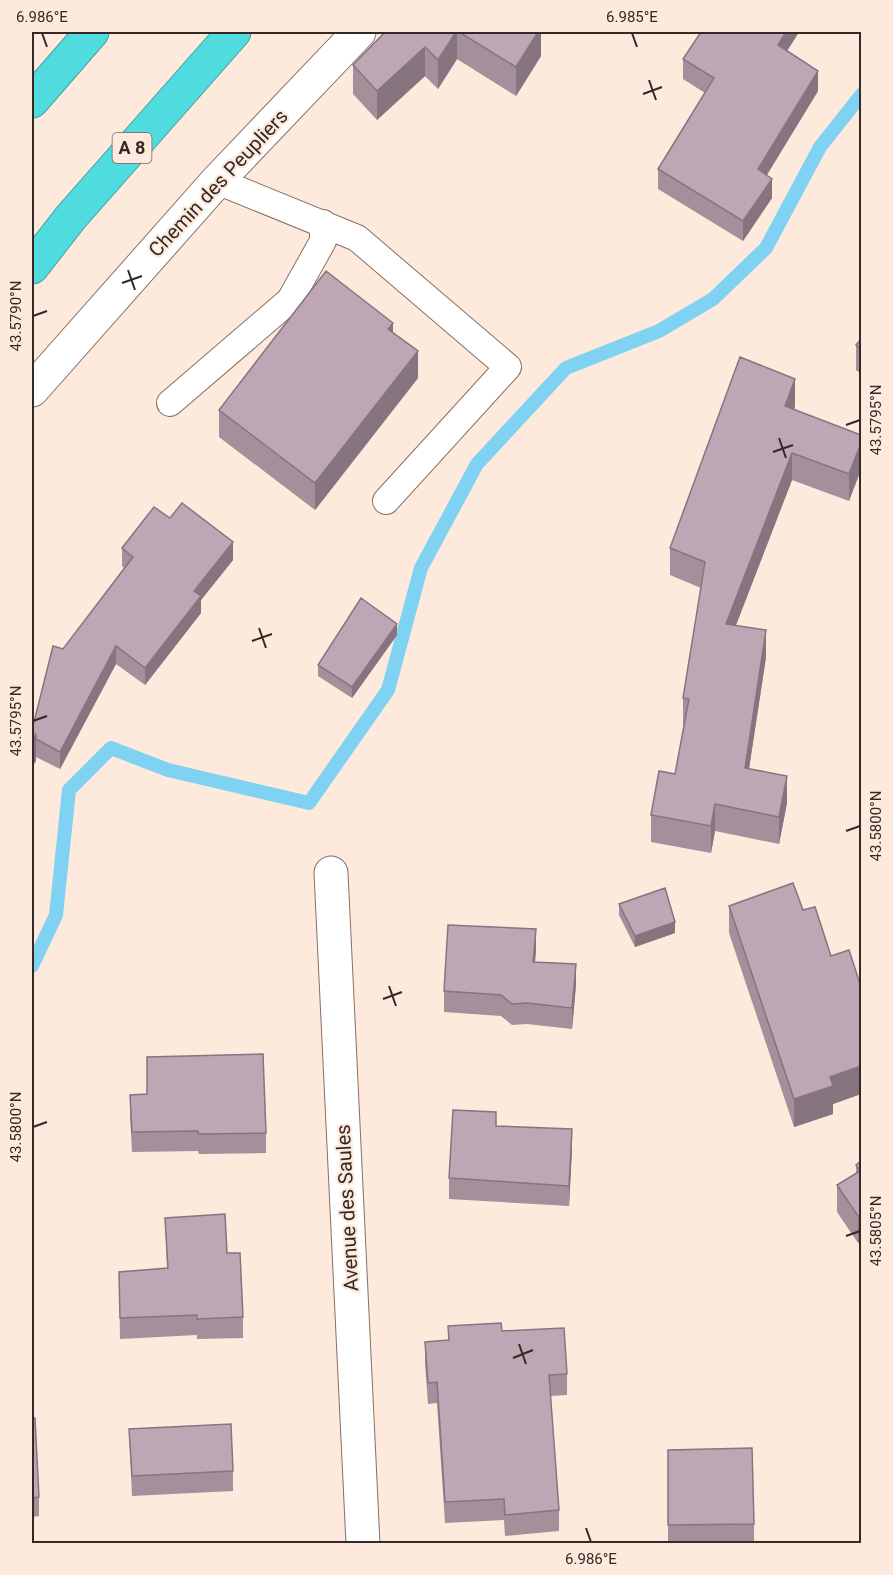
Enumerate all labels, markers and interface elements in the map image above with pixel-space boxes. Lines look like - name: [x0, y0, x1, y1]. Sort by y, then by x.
- text: 6.986°E: [16, 8, 68, 26]
- text: 6.985°E: [606, 8, 658, 26]
- street label: Chemin des Peupliers: [143, 104, 293, 262]
- road number: A 8: [112, 133, 152, 163]
- text: 43.5790°N: [7, 281, 25, 351]
- text: 43.5795°N: [867, 385, 885, 455]
- text: 43.5795°N: [7, 686, 25, 756]
- text: 43.5800°N: [867, 791, 885, 861]
- text: 43.5800°N: [7, 1092, 25, 1162]
- street label: Avenue des Saules: [331, 1124, 363, 1292]
- text: 43.5805°N: [867, 1196, 885, 1266]
- text: 6.986°E: [565, 1550, 617, 1568]

